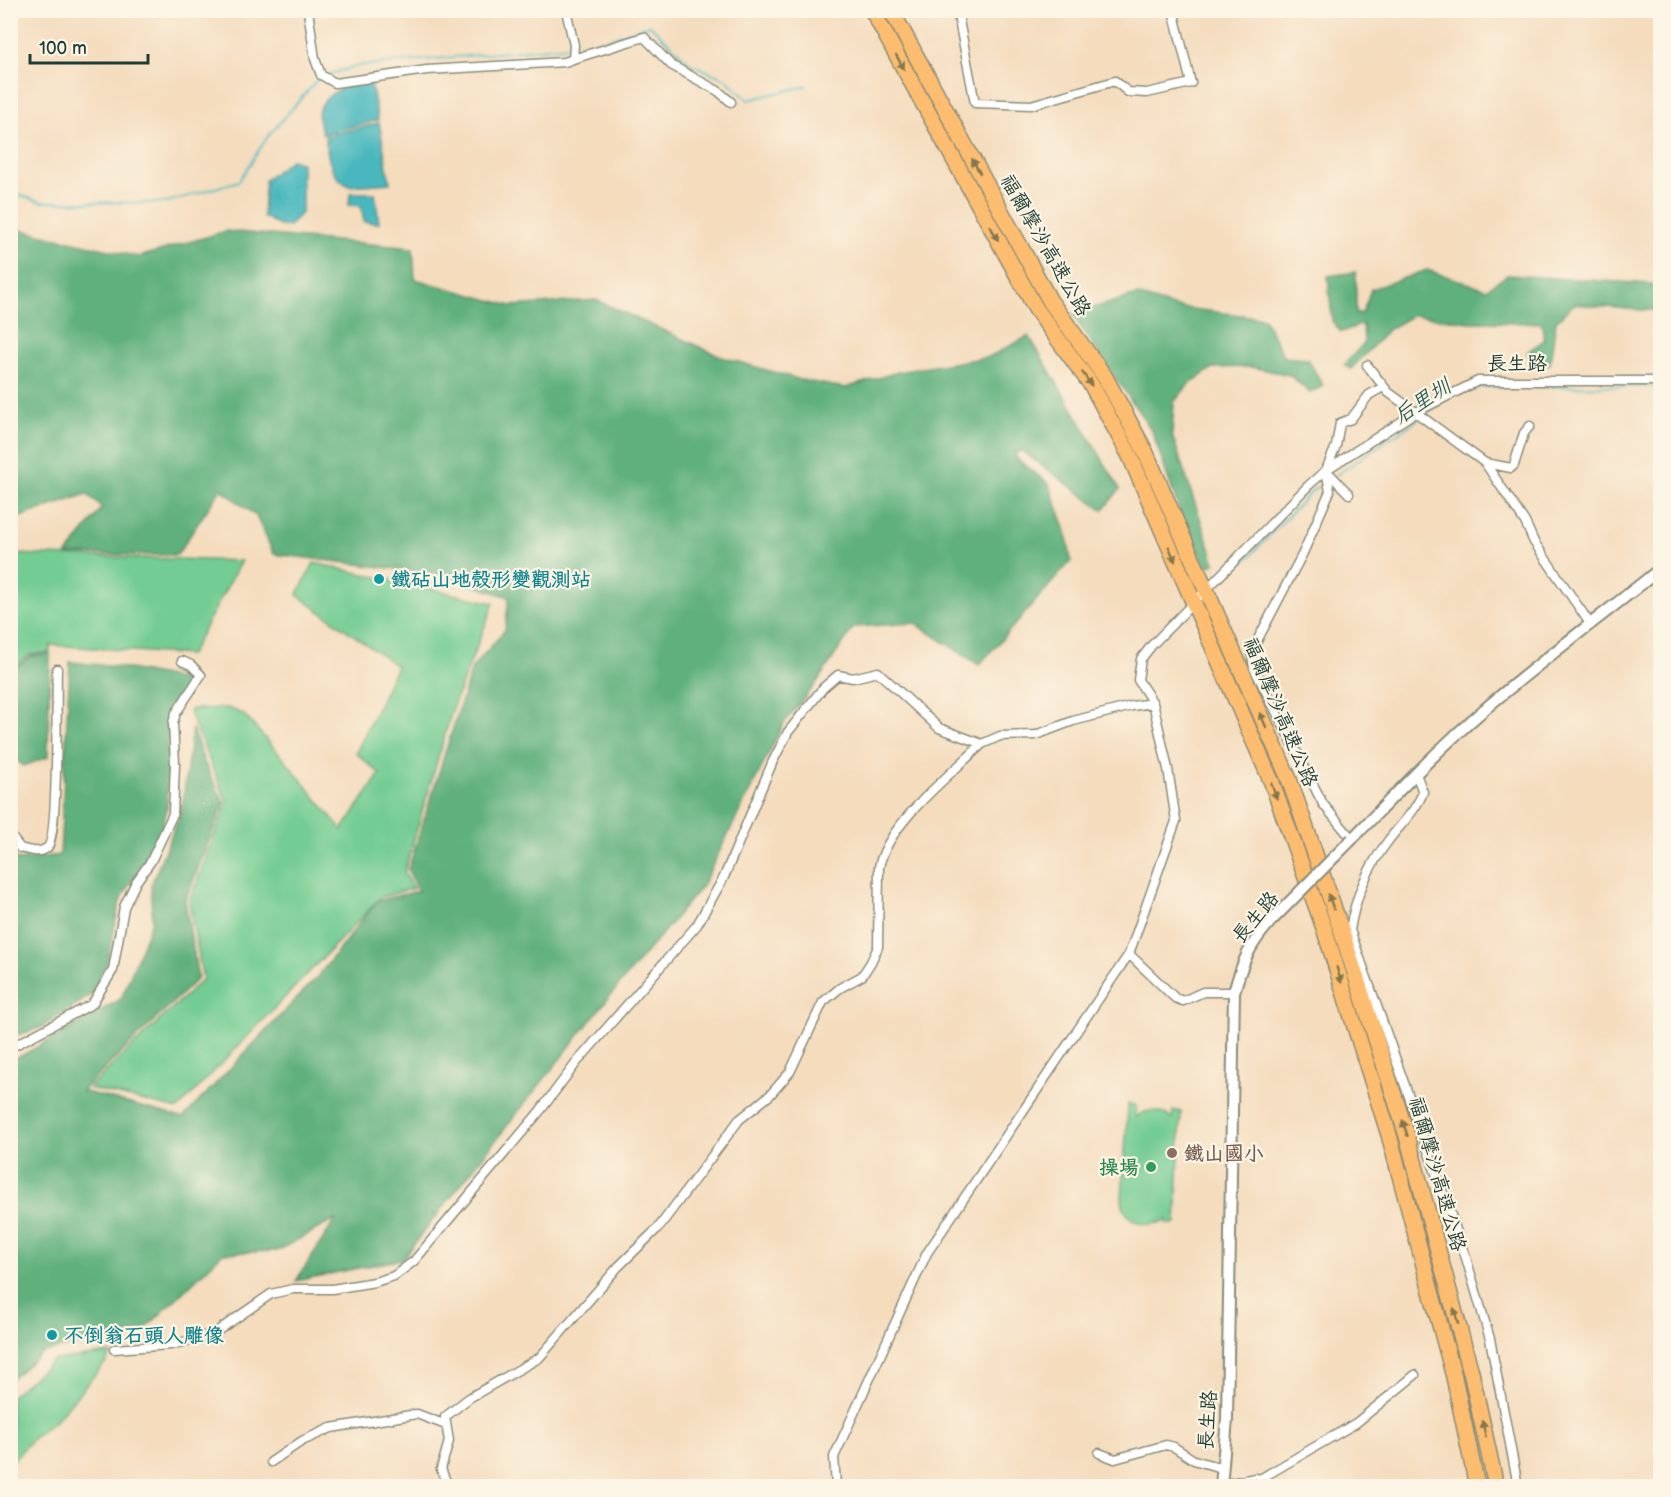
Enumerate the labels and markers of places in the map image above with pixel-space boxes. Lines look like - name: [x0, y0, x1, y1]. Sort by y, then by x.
- place label: 鐵砧山地殼形變觀測站: [391, 568, 591, 592]
- marker: 鐵砧山地殼形變觀測站: [372, 572, 386, 586]
- place label: 鐵山國小: [1184, 1142, 1264, 1166]
- marker: 鐵山國小: [1165, 1146, 1179, 1160]
- place label: 操場: [1099, 1156, 1139, 1180]
- marker: 操場: [1144, 1160, 1158, 1174]
- place label: 不倒翁石頭人雕像: [64, 1324, 224, 1348]
- marker: 不倒翁石頭人雕像: [45, 1328, 59, 1342]

